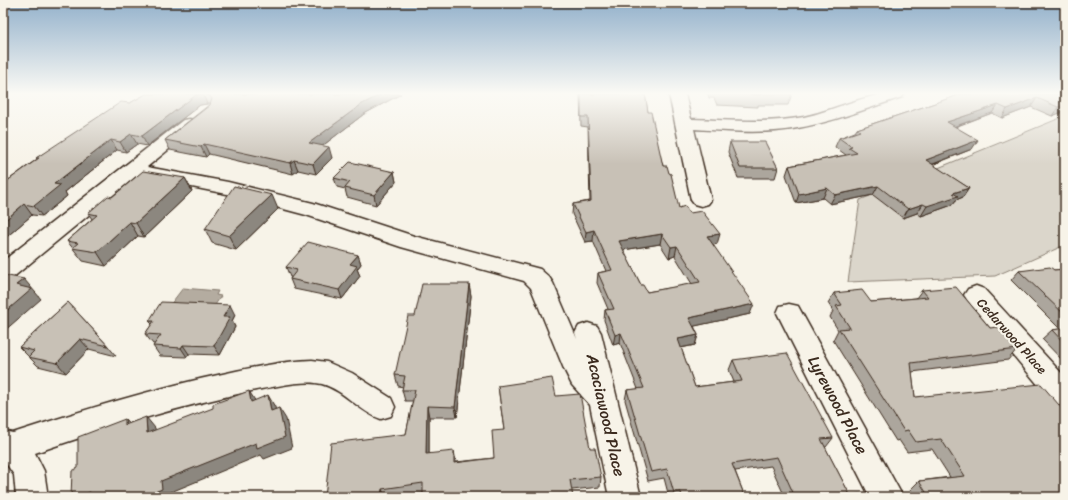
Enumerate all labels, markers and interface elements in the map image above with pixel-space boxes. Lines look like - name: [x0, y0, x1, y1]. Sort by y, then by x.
- street label: Cedarwood Place: [971, 292, 1053, 380]
- street label: Acaciawood Place: [578, 350, 634, 479]
- street label: Lyrewood Place: [800, 350, 876, 460]

